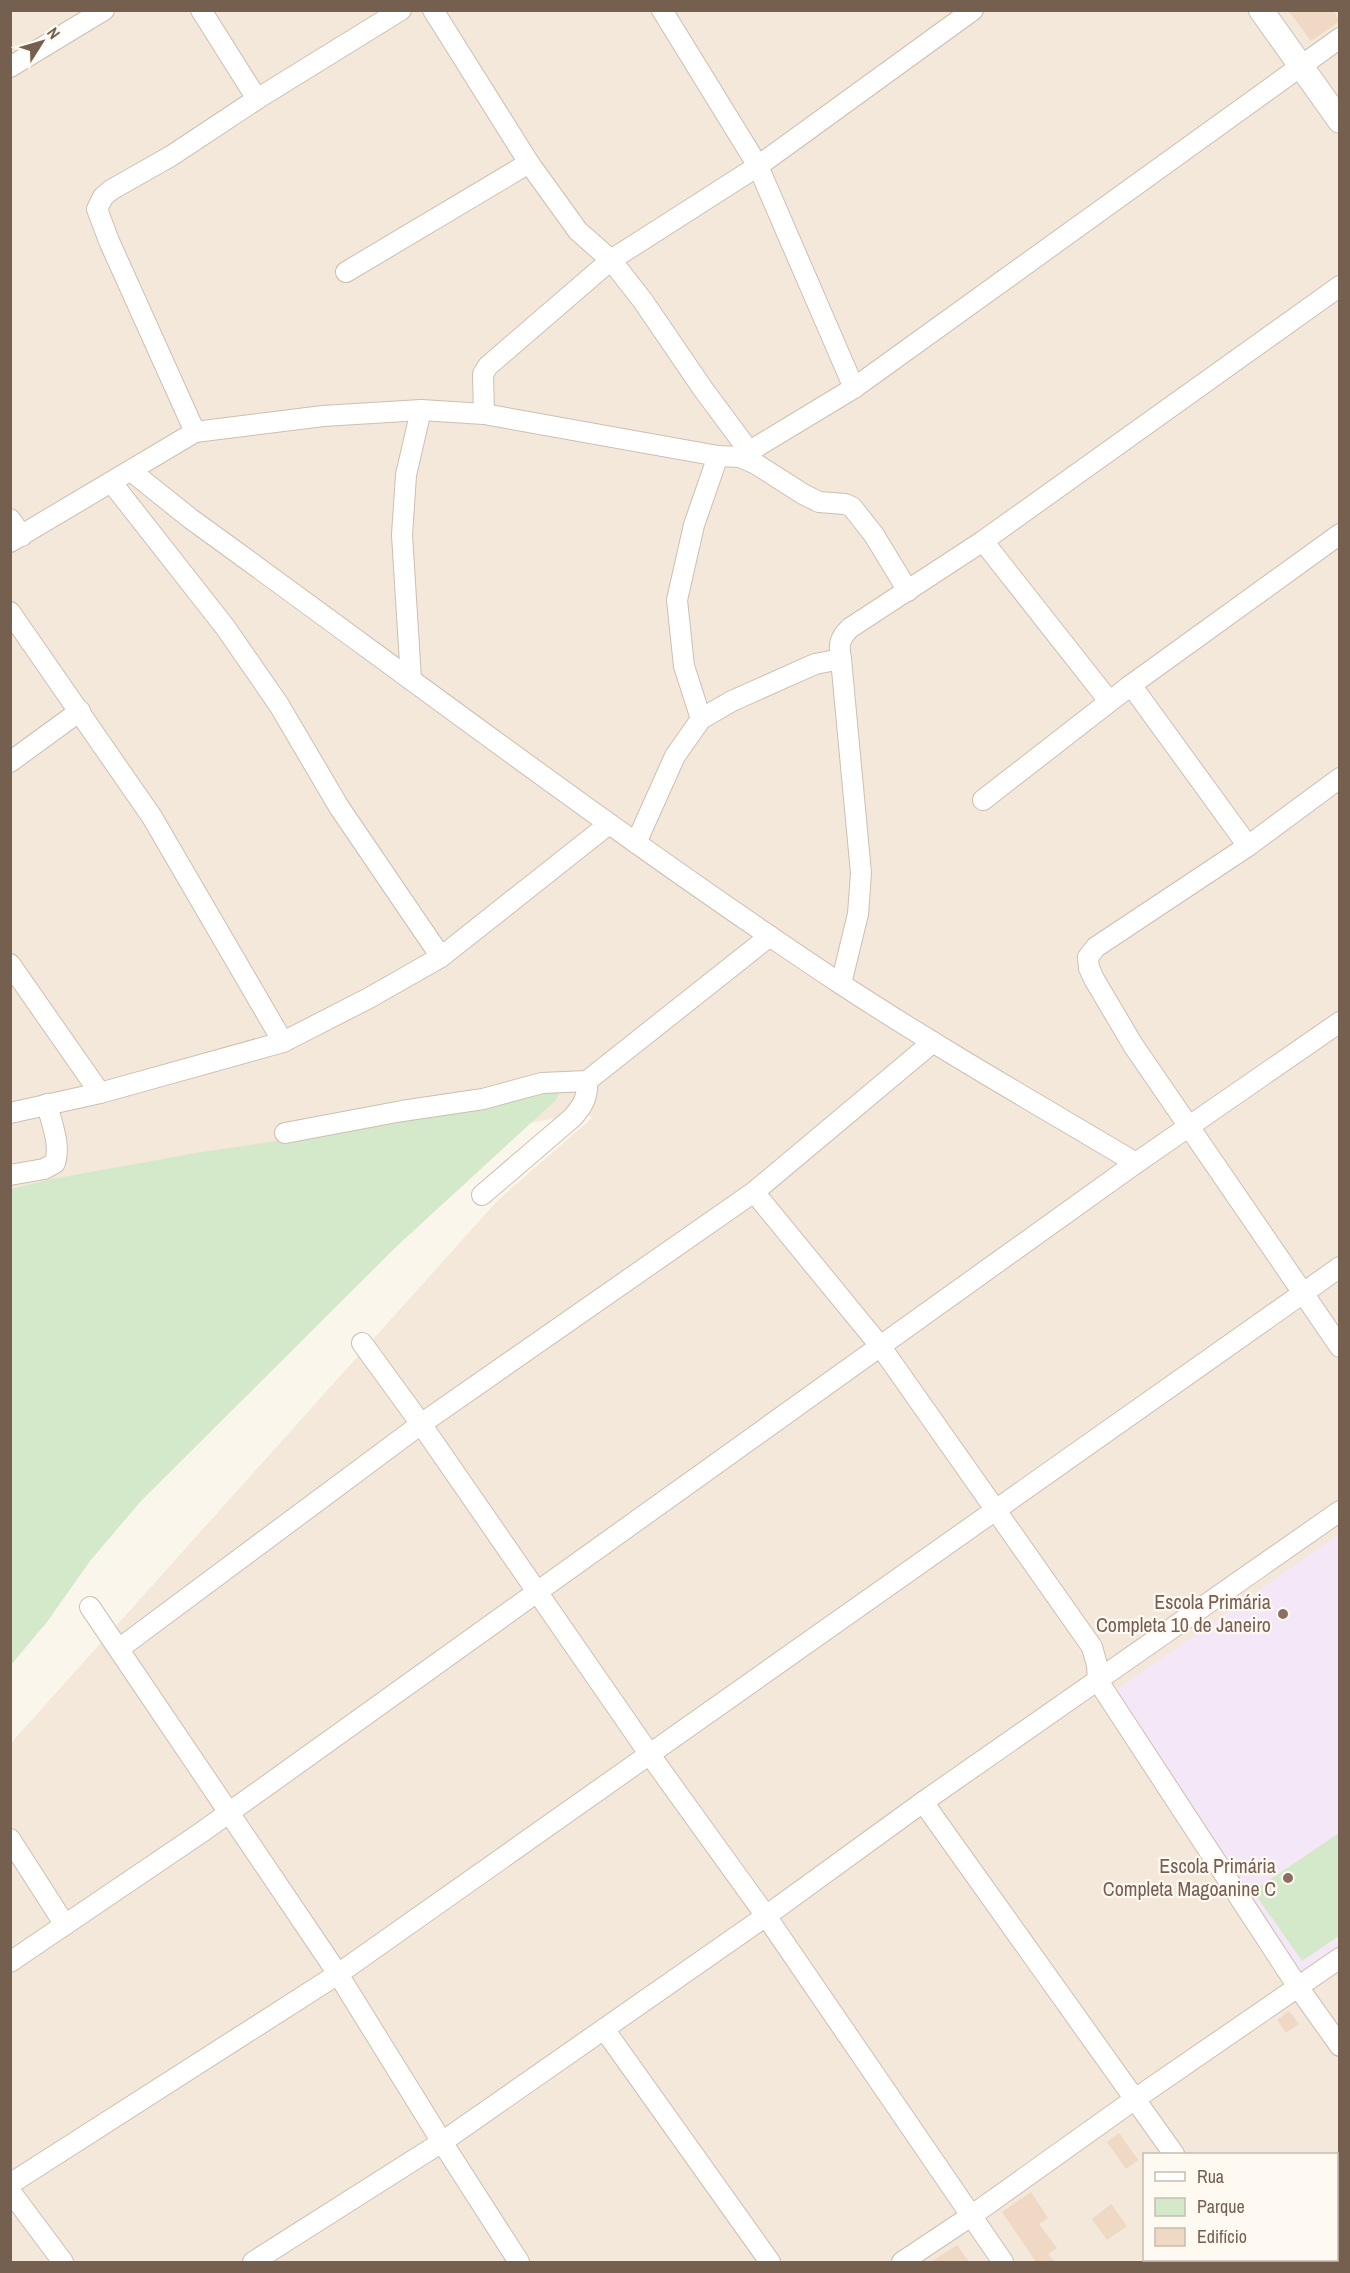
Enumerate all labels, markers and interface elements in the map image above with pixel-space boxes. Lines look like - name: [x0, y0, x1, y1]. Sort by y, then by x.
- north arrow: [12, 12, 72, 72]
- text: N: [42, 23, 66, 43]
- place label: Escola Primária Completa 10 de Janeiro: [1096, 1588, 1271, 1638]
- marker: Escola Primária Completa 10 de Janeiro: [1276, 1607, 1290, 1621]
- place label: Escola Primária Completa Magoanine C: [1103, 1852, 1276, 1902]
- marker: Escola Primária Completa Magoanine C: [1281, 1871, 1295, 1885]
- legend: [1143, 2153, 1338, 2261]
- text: Rua: [1197, 2164, 1224, 2189]
- text: Parque: [1197, 2194, 1245, 2219]
- text: Edifício: [1197, 2224, 1247, 2249]

